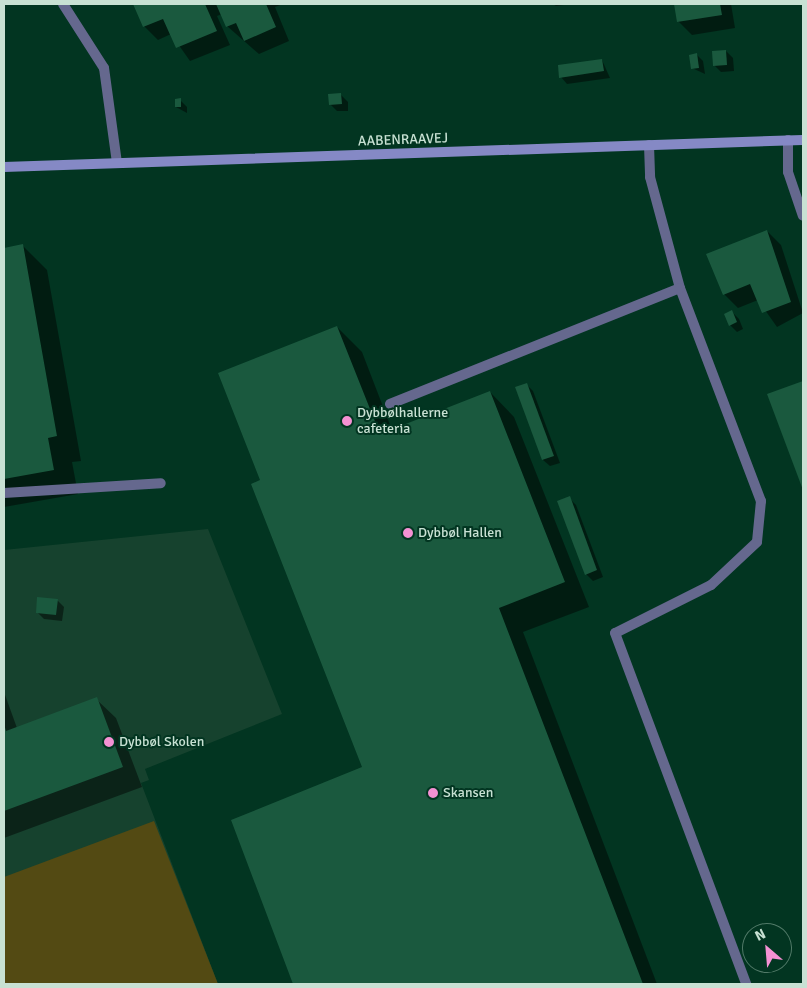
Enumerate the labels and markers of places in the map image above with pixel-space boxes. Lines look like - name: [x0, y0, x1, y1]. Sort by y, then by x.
- place label: Dybbølhallerne cafeteria: [357, 405, 448, 438]
- marker: Dybbølhallerne cafeteria: [341, 415, 353, 427]
- place label: Dybbøl Hallen: [418, 525, 502, 541]
- marker: Dybbøl Hallen: [402, 527, 414, 539]
- place label: Dybbøl Skolen: [119, 734, 204, 750]
- marker: Dybbøl Skolen: [103, 736, 115, 748]
- place label: Skansen: [443, 785, 493, 801]
- marker: Skansen: [427, 787, 439, 799]

